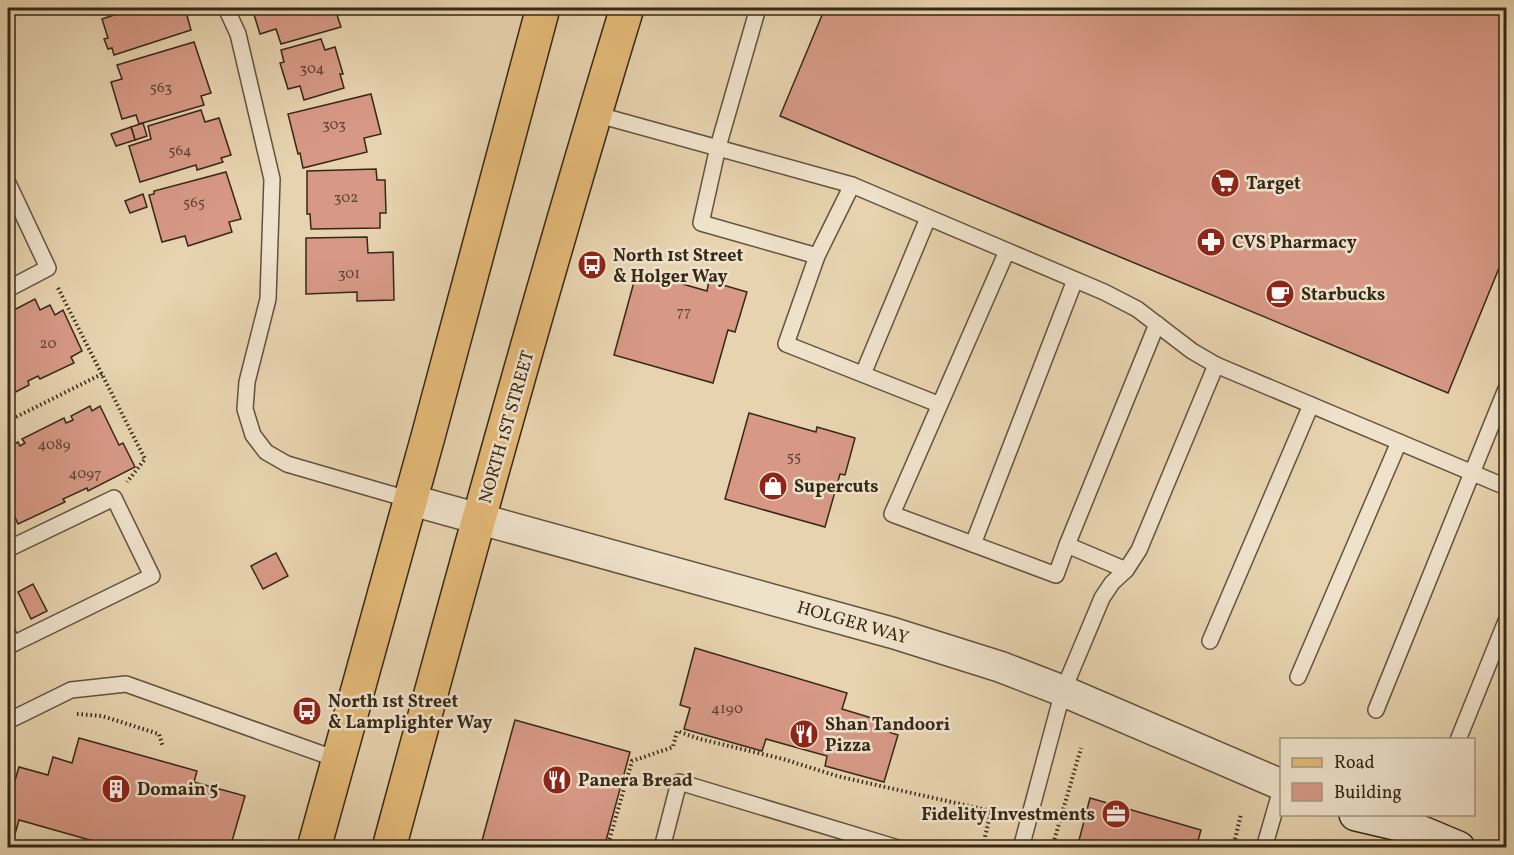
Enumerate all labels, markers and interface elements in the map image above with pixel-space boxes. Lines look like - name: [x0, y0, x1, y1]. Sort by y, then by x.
- house number: 304: [300, 59, 325, 80]
- house number: 563: [150, 78, 172, 99]
- house number: 303: [322, 115, 346, 136]
- house number: 564: [168, 141, 192, 162]
- supermarket icon: Target: [1209, 167, 1241, 199]
- place label: Target: [1246, 172, 1301, 197]
- house number: 302: [334, 188, 358, 209]
- house number: 565: [183, 193, 205, 214]
- pharmacy icon: CVS Pharmacy: [1195, 226, 1227, 258]
- place label: CVS Pharmacy: [1232, 231, 1357, 256]
- place label: North 1st Street & Holger Way: [613, 244, 743, 290]
- bus stop icon: North 1st Street & Holger Way: [576, 249, 608, 281]
- house number: 301: [338, 264, 360, 285]
- cafe icon: Starbucks: [1264, 278, 1296, 310]
- place label: Starbucks: [1301, 283, 1385, 308]
- house number: 77: [677, 302, 691, 323]
- house number: 20: [40, 334, 56, 355]
- street label: NORTH 1ST STREET: [474, 348, 541, 507]
- house number: 4089: [37, 435, 71, 456]
- house number: 55: [787, 447, 801, 468]
- house number: 4097: [69, 464, 101, 485]
- shop icon: Supercuts: [757, 470, 789, 502]
- place label: Supercuts: [794, 475, 879, 500]
- street label: HOLGER WAY: [794, 596, 911, 651]
- place label: North 1st Street & Lamplighter Way: [328, 690, 492, 736]
- bus stop icon: North 1st Street & Lamplighter Way: [291, 695, 323, 727]
- house number: 4190: [711, 699, 743, 720]
- place label: Shan Tandoori Pizza: [825, 713, 950, 759]
- restaurant icon: Shan Tandoori Pizza: [788, 718, 820, 750]
- legend: [1280, 738, 1475, 816]
- text: Road: [1334, 751, 1375, 776]
- restaurant icon: Panera Bread: [541, 764, 573, 796]
- place label: Panera Bread: [578, 769, 693, 794]
- building icon: Domain 5: [100, 773, 132, 805]
- place label: Domain 5: [137, 778, 218, 803]
- text: Building: [1334, 781, 1402, 806]
- office icon: Fidelity Investments: [1100, 798, 1132, 830]
- place label: Fidelity Investments: [921, 803, 1095, 828]

